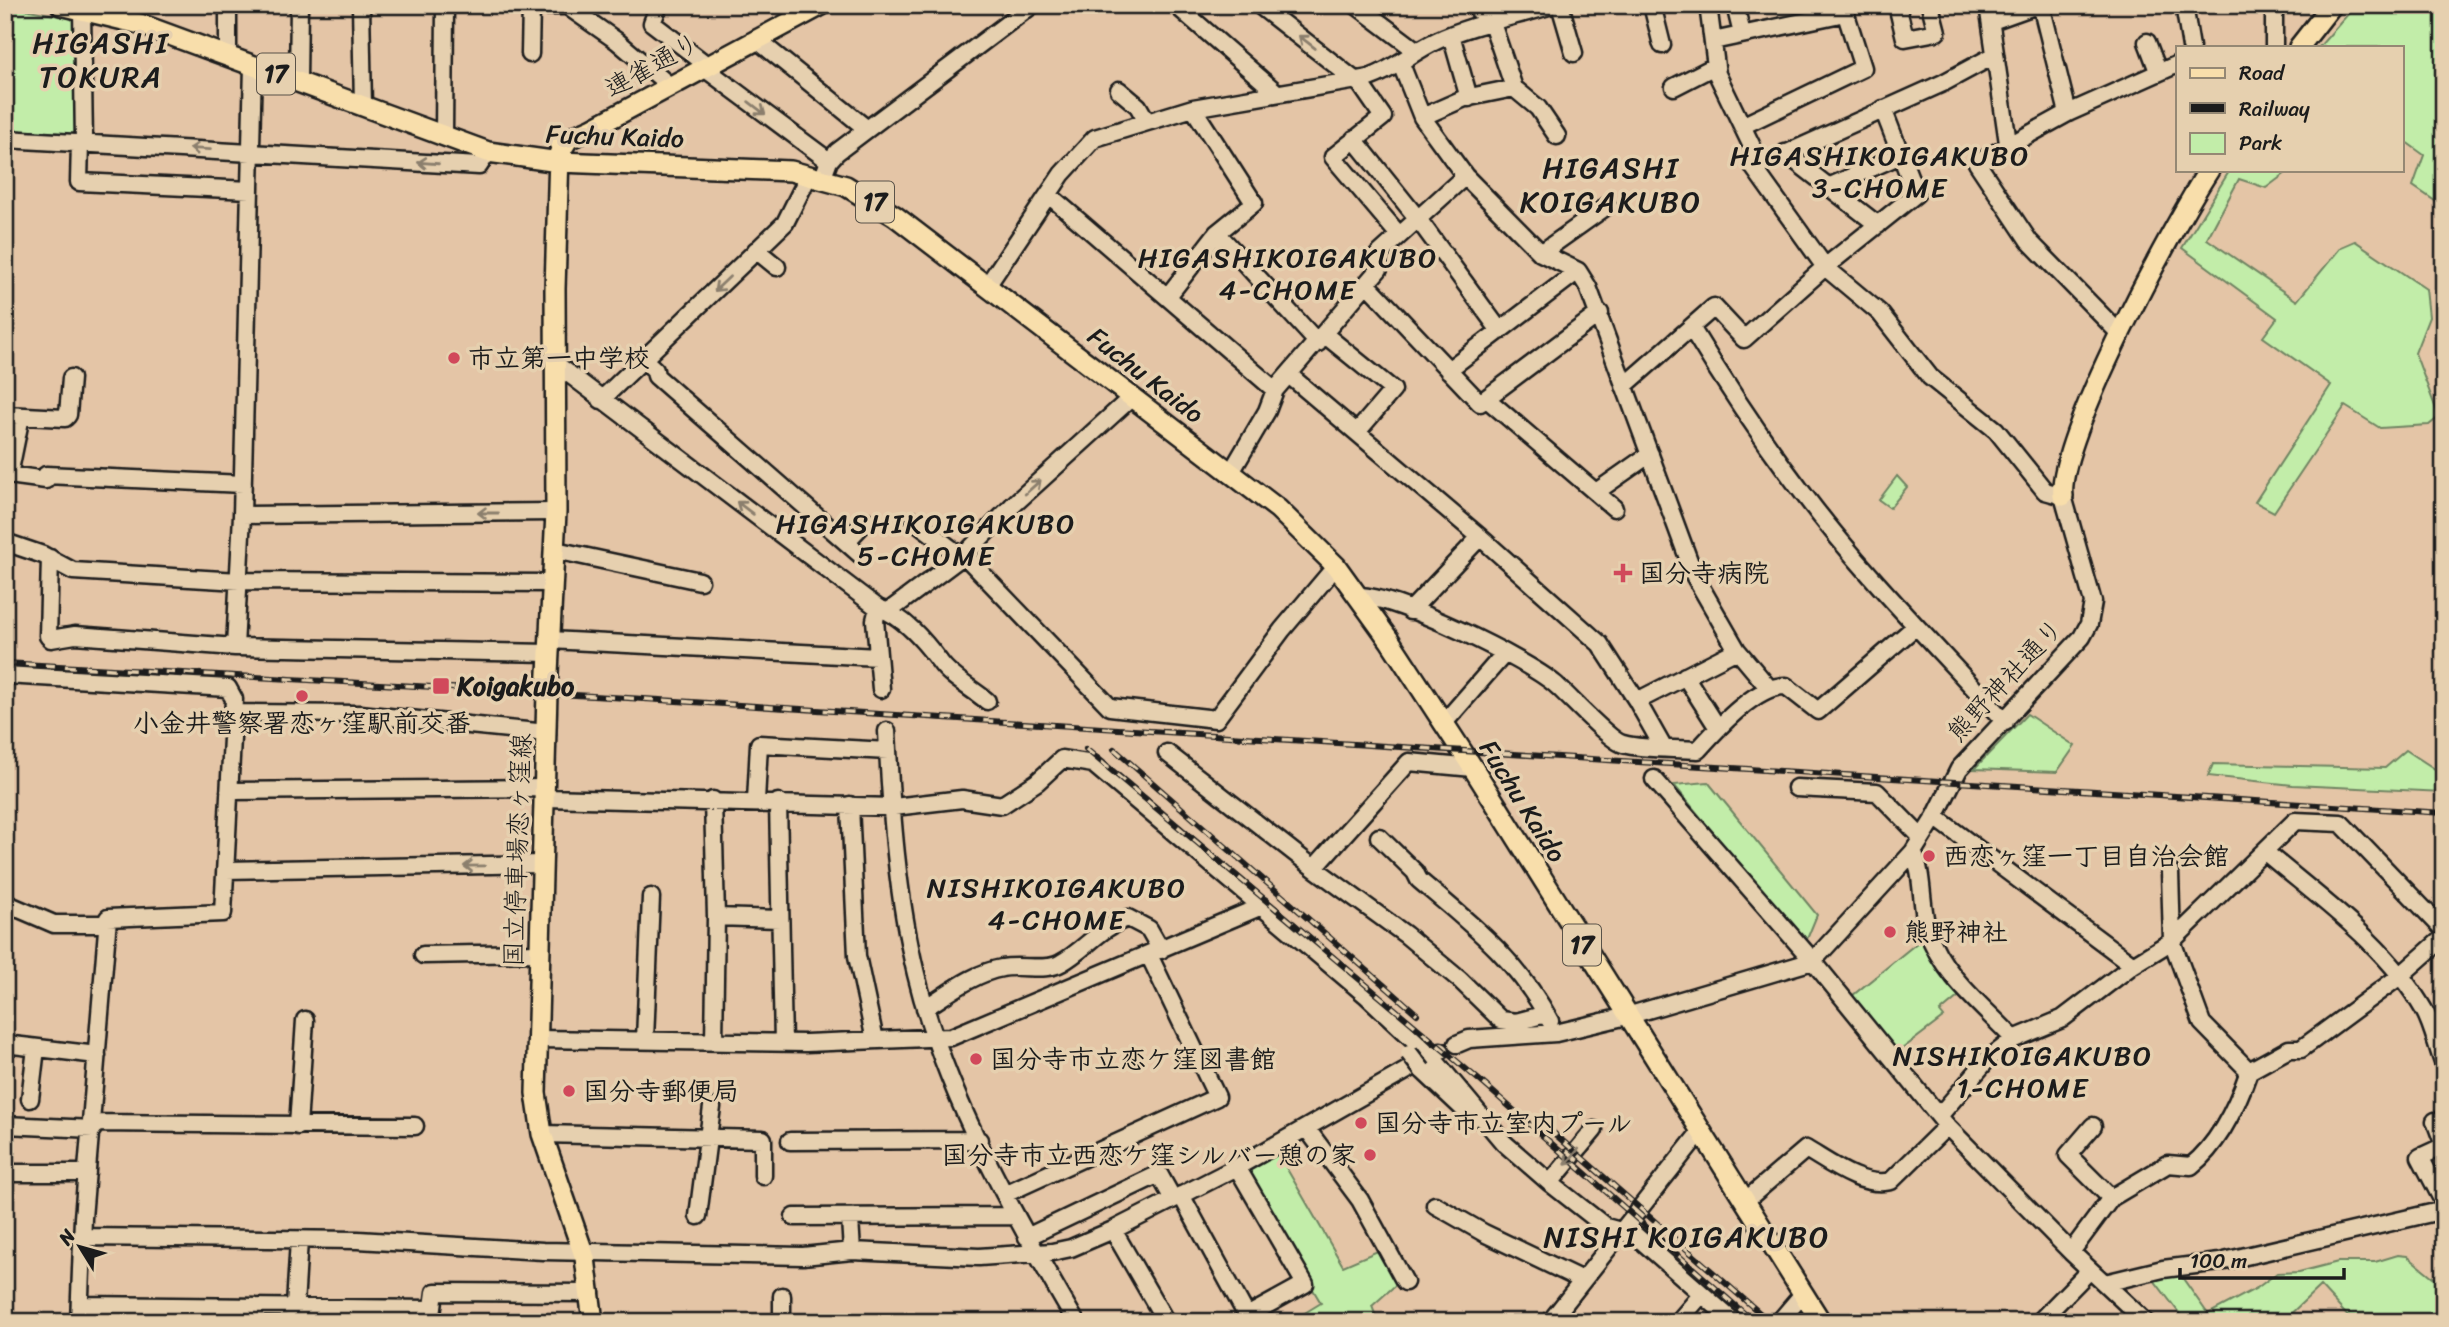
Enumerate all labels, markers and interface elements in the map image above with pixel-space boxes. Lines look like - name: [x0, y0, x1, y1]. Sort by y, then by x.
- district label: HIGASHI TOKURA: [32, 16, 170, 104]
- street label: 連雀通り: [595, 20, 709, 110]
- one-way arrow: [1298, 35, 1316, 50]
- legend: [2176, 46, 2404, 172]
- road number: 17: [257, 54, 295, 94]
- text: Road: [2239, 54, 2286, 92]
- text: Railway: [2239, 90, 2310, 128]
- one-way arrow: [748, 100, 766, 115]
- street label: Fuchu Kaido: [545, 111, 685, 161]
- text: Park: [2239, 124, 2282, 162]
- district label: HIGASHIKOIGAKUBO 3-CHOME: [1730, 131, 2030, 212]
- district label: HIGASHI KOIGAKUBO: [1520, 141, 1702, 229]
- one-way arrow: [190, 142, 212, 155]
- one-way arrow: [417, 156, 439, 169]
- road number: 17: [856, 182, 894, 222]
- district label: HIGASHIKOIGAKUBO 4-CHOME: [1138, 233, 1438, 314]
- one-way arrow: [714, 275, 731, 292]
- street label: Fuchu Kaido: [1077, 314, 1215, 436]
- place label: 市立第一中学校: [468, 335, 650, 381]
- marker: 市立第一中学校: [446, 350, 462, 366]
- one-way arrow: [1024, 479, 1042, 495]
- district label: HIGASHIKOIGAKUBO 5-CHOME: [776, 499, 1076, 580]
- one-way arrow: [736, 501, 755, 515]
- one-way arrow: [477, 507, 500, 520]
- place label: 国分寺病院: [1639, 550, 1769, 596]
- marker: 国分寺病院: [1613, 563, 1633, 583]
- street label: 熊野神社通り: [1935, 607, 2075, 753]
- place label: Koigakubo: [456, 663, 575, 709]
- marker: Koigakubo: [431, 676, 451, 696]
- marker: 小金井警察署恋ヶ窪駅前交番: [294, 688, 310, 704]
- place label: 小金井警察署恋ヶ窪駅前交番: [133, 700, 471, 746]
- street label: Fuchu Kaido: [1467, 730, 1579, 872]
- street label: 国立停車場恋ヶ窪線: [490, 732, 544, 968]
- place label: 西恋ヶ窪一丁目自治会館: [1943, 833, 2229, 879]
- marker: 西恋ヶ窪一丁目自治会館: [1921, 848, 1937, 864]
- one-way arrow: [463, 859, 486, 872]
- district label: NISHIKOIGAKUBO 4-CHOME: [927, 863, 1187, 944]
- place label: 熊野神社: [1904, 909, 2008, 955]
- marker: 熊野神社: [1882, 924, 1898, 940]
- road number: 17: [1563, 925, 1601, 965]
- district label: NISHIKOIGAKUBO 1-CHOME: [1893, 1031, 2153, 1112]
- place label: 国分寺市立恋ケ窪図書館: [990, 1036, 1276, 1082]
- marker: 国分寺市立恋ケ窪図書館: [968, 1051, 984, 1067]
- place label: 国分寺郵便局: [583, 1068, 739, 1114]
- marker: 国分寺郵便局: [561, 1083, 577, 1099]
- place label: 国分寺市立室内プール: [1375, 1100, 1632, 1146]
- marker: 国分寺市立室内プール: [1353, 1115, 1369, 1131]
- place label: 国分寺市立西恋ケ窪シルバー憩の家: [942, 1132, 1356, 1178]
- marker: 国分寺市立西恋ケ窪シルバー憩の家: [1362, 1147, 1378, 1163]
- one-way arrow: [1564, 1147, 1580, 1165]
- district label: NISHI KOIGAKUBO: [1544, 1210, 1830, 1264]
- north arrow: [46, 1212, 116, 1282]
- text: N: [49, 1221, 84, 1253]
- scale bar: [2180, 1236, 2344, 1280]
- text: 100 m: [2190, 1242, 2247, 1280]

